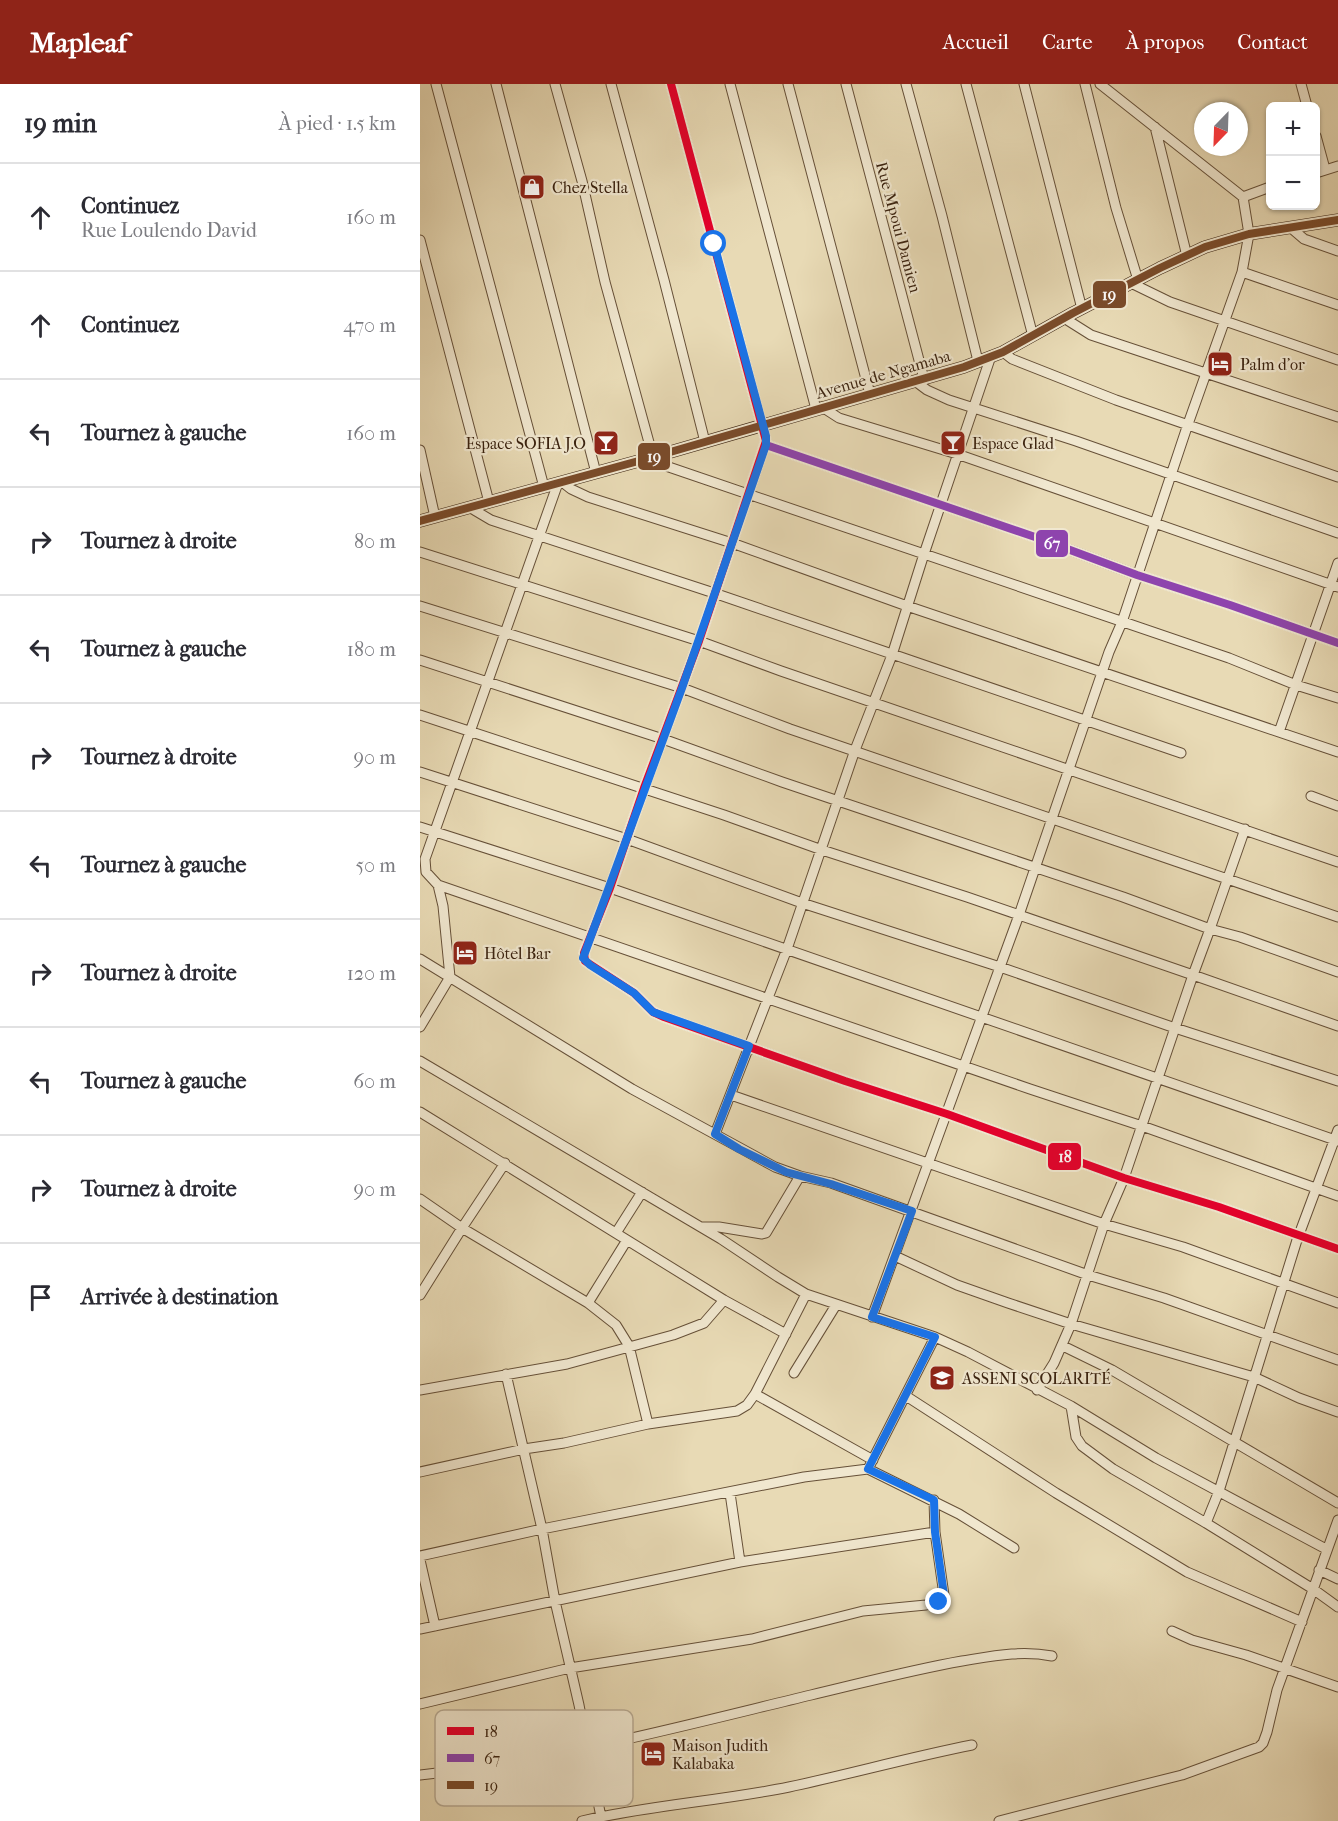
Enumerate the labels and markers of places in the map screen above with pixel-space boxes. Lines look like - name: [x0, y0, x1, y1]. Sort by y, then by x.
- shop icon: Chez Stella: [517, 172, 547, 202]
- place label: Chez Stella: [552, 178, 629, 197]
- hotel icon: Palm d'or: [1205, 349, 1235, 379]
- place label: Palm d'or: [1240, 355, 1305, 374]
- bar icon: Espace SOFIA J.O: [591, 428, 621, 458]
- bar icon: Espace Glad: [938, 428, 968, 458]
- place label: Espace SOFIA J.O: [466, 434, 586, 453]
- place label: Espace Glad: [972, 434, 1054, 453]
- hotel icon: Hôtel Bar: [450, 938, 480, 968]
- place label: Hôtel Bar: [484, 944, 551, 963]
- school or university icon: ASSENI SCOLARITÉ: [927, 1363, 957, 1393]
- place label: ASSENI SCOLARITÉ: [961, 1368, 1111, 1388]
- place label: Maison Judith Kalabaka: [672, 1736, 768, 1773]
- hotel icon: Maison Judith Kalabaka: [638, 1739, 668, 1769]

